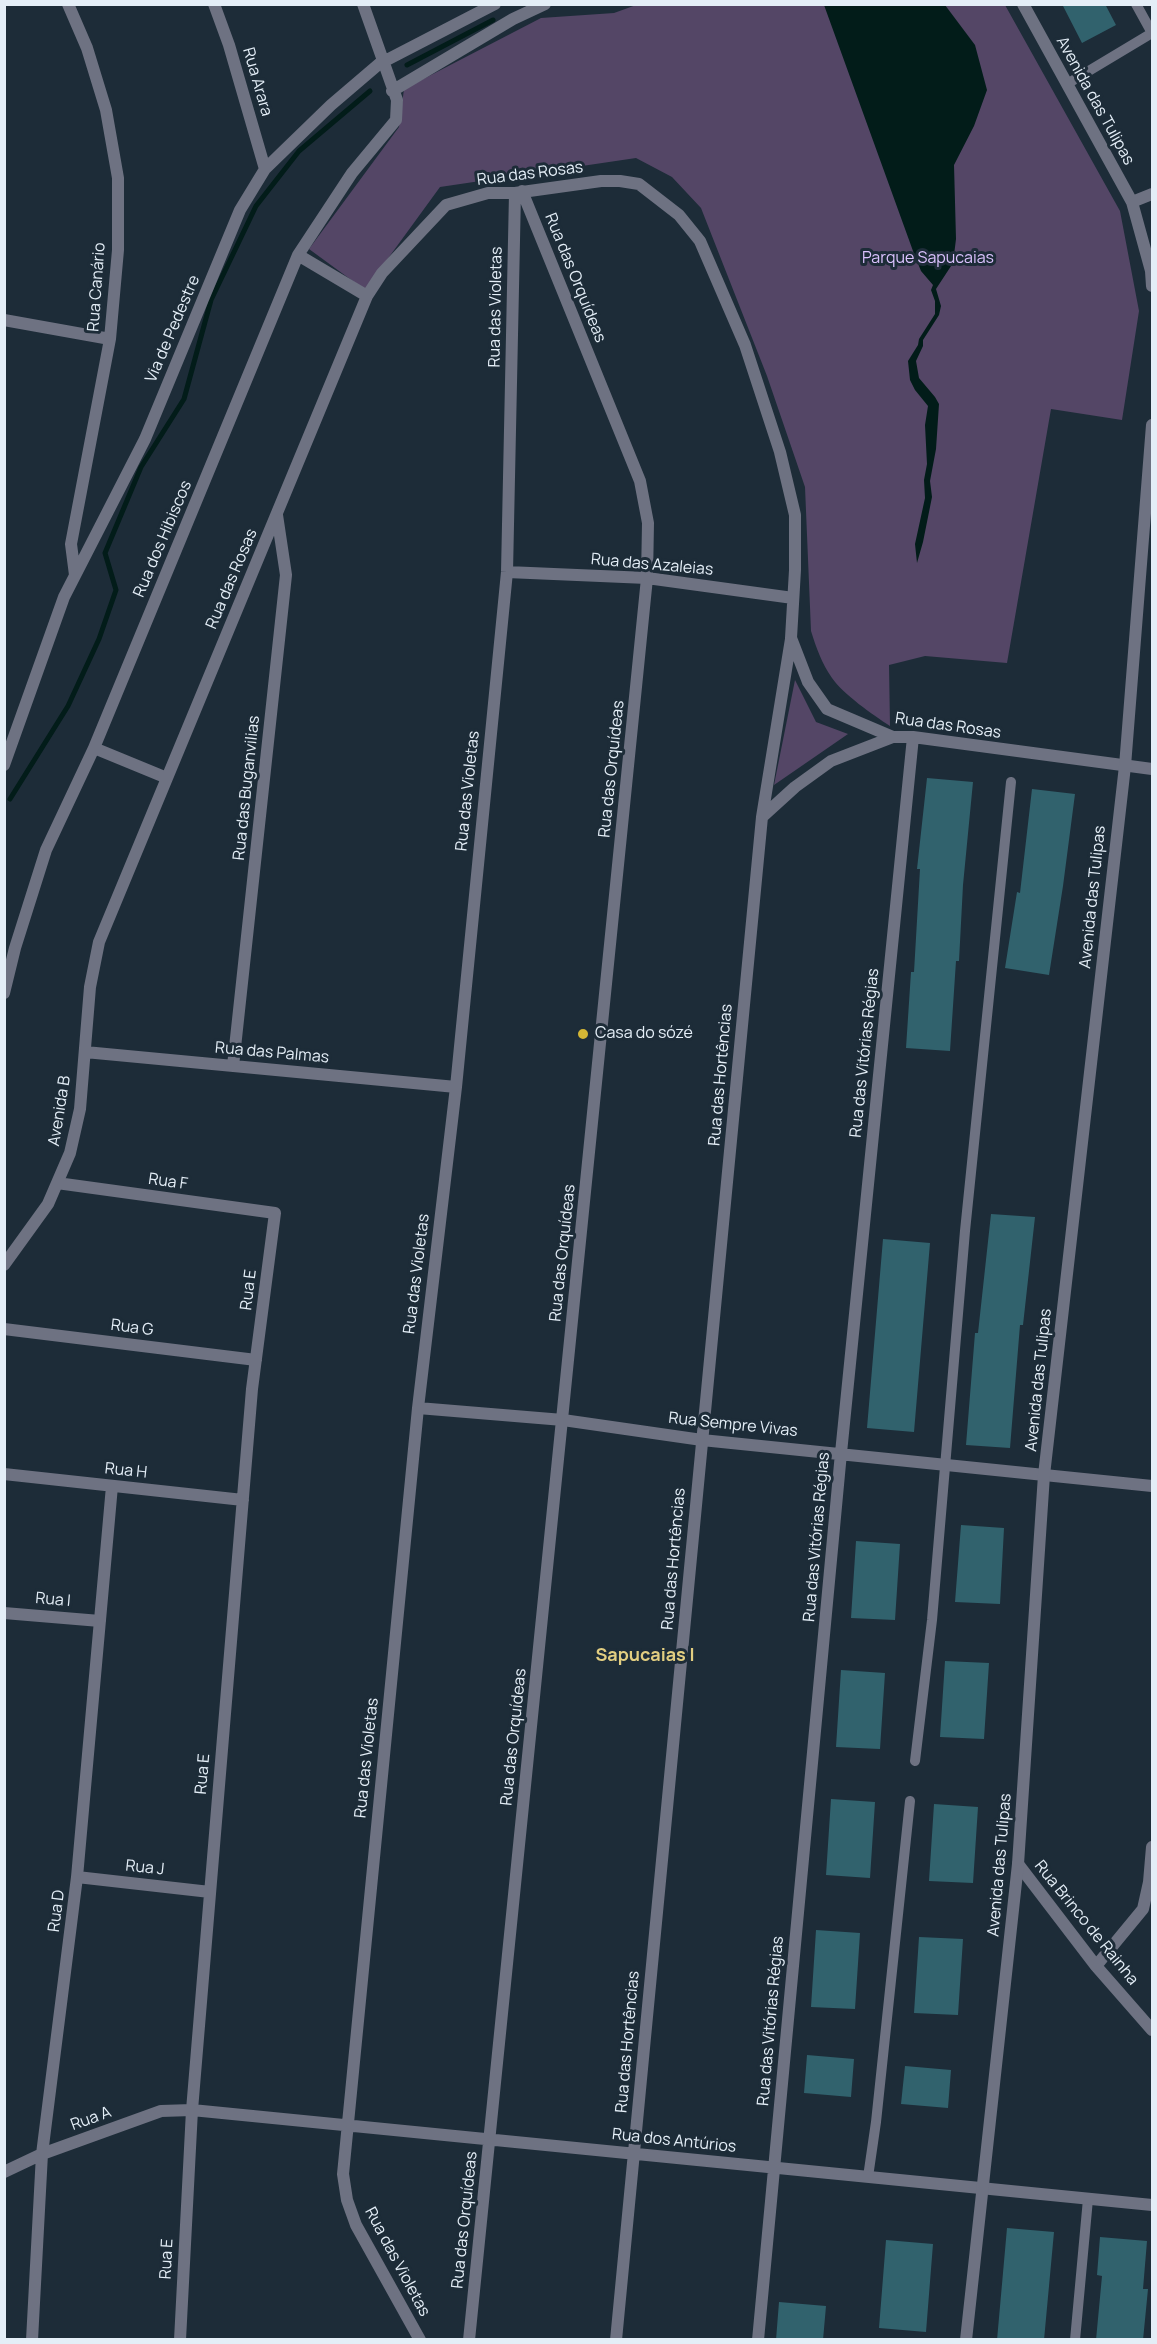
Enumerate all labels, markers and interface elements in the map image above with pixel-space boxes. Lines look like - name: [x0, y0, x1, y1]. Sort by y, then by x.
- street label: Avenida das Tulipas: [1052, 34, 1138, 168]
- street label: Rua Arara: [238, 45, 276, 119]
- street label: Rua das Rosas: [476, 158, 584, 190]
- street label: Rua das Orquídeas: [540, 211, 610, 345]
- street label: Rua Canário: [84, 242, 110, 332]
- street label: Rua das Violetas: [485, 246, 507, 368]
- park label: Parque Sapucaias: [862, 249, 994, 269]
- street label: Via de Pedestre: [142, 272, 204, 386]
- street label: Rua dos Hibiscos: [130, 478, 196, 600]
- street label: Rua das Rosas: [202, 526, 262, 632]
- street label: Rua das Azaleias: [590, 550, 714, 580]
- street label: Rua das Orquídeas: [595, 700, 629, 838]
- street label: Rua das Rosas: [894, 709, 1002, 743]
- street label: Rua das Buganvilias: [230, 715, 264, 861]
- street label: Rua das Violetas: [452, 730, 484, 852]
- street label: Avenida das Tulipas: [1076, 825, 1110, 969]
- street label: Rua das Vitórias Régias: [847, 967, 883, 1139]
- street label: Rua das Hortências: [705, 1003, 737, 1147]
- place label: Casa do sózé: [595, 1024, 693, 1044]
- marker: Casa do sózé: [576, 1027, 590, 1041]
- street label: Rua das Palmas: [214, 1038, 330, 1068]
- street label: Avenida B: [45, 1074, 75, 1148]
- street label: Rua F: [147, 1170, 189, 1194]
- street label: Rua das Orquídeas: [546, 1184, 580, 1322]
- street label: Rua das Violetas: [400, 1213, 434, 1335]
- street label: Rua E: [237, 1269, 261, 1311]
- street label: Avenida das Tulipas: [1022, 1308, 1056, 1452]
- street label: Rua G: [110, 1316, 154, 1340]
- street label: Rua Sempre Vivas: [667, 1409, 799, 1441]
- street label: Rua das Vitórias Régias: [800, 1451, 834, 1623]
- street label: Rua H: [104, 1459, 148, 1483]
- street label: Rua das Hortências: [658, 1487, 690, 1631]
- street label: Rua I: [35, 1589, 71, 1611]
- district label: Sapucaias I: [596, 1645, 694, 1667]
- street label: Rua das Orquídeas: [497, 1668, 531, 1806]
- street label: Rua das Violetas: [351, 1697, 383, 1819]
- street label: Rua E: [192, 1753, 214, 1795]
- street label: Avenida das Tulipas: [984, 1793, 1016, 1937]
- street label: Rua J: [125, 1856, 165, 1880]
- street label: Rua Brinco de Rainha: [1030, 1857, 1142, 1989]
- street label: Rua D: [45, 1889, 69, 1933]
- street label: Rua das Vitórias Régias: [754, 1935, 788, 2107]
- street label: Rua das Hortências: [612, 1970, 644, 2114]
- street label: Rua A: [68, 2103, 114, 2135]
- street label: Rua dos Antúrios: [611, 2125, 737, 2157]
- street label: Rua das Orquídeas: [448, 2151, 482, 2289]
- street label: Rua das Violetas: [360, 2204, 434, 2320]
- street label: Rua E: [156, 2238, 178, 2280]

